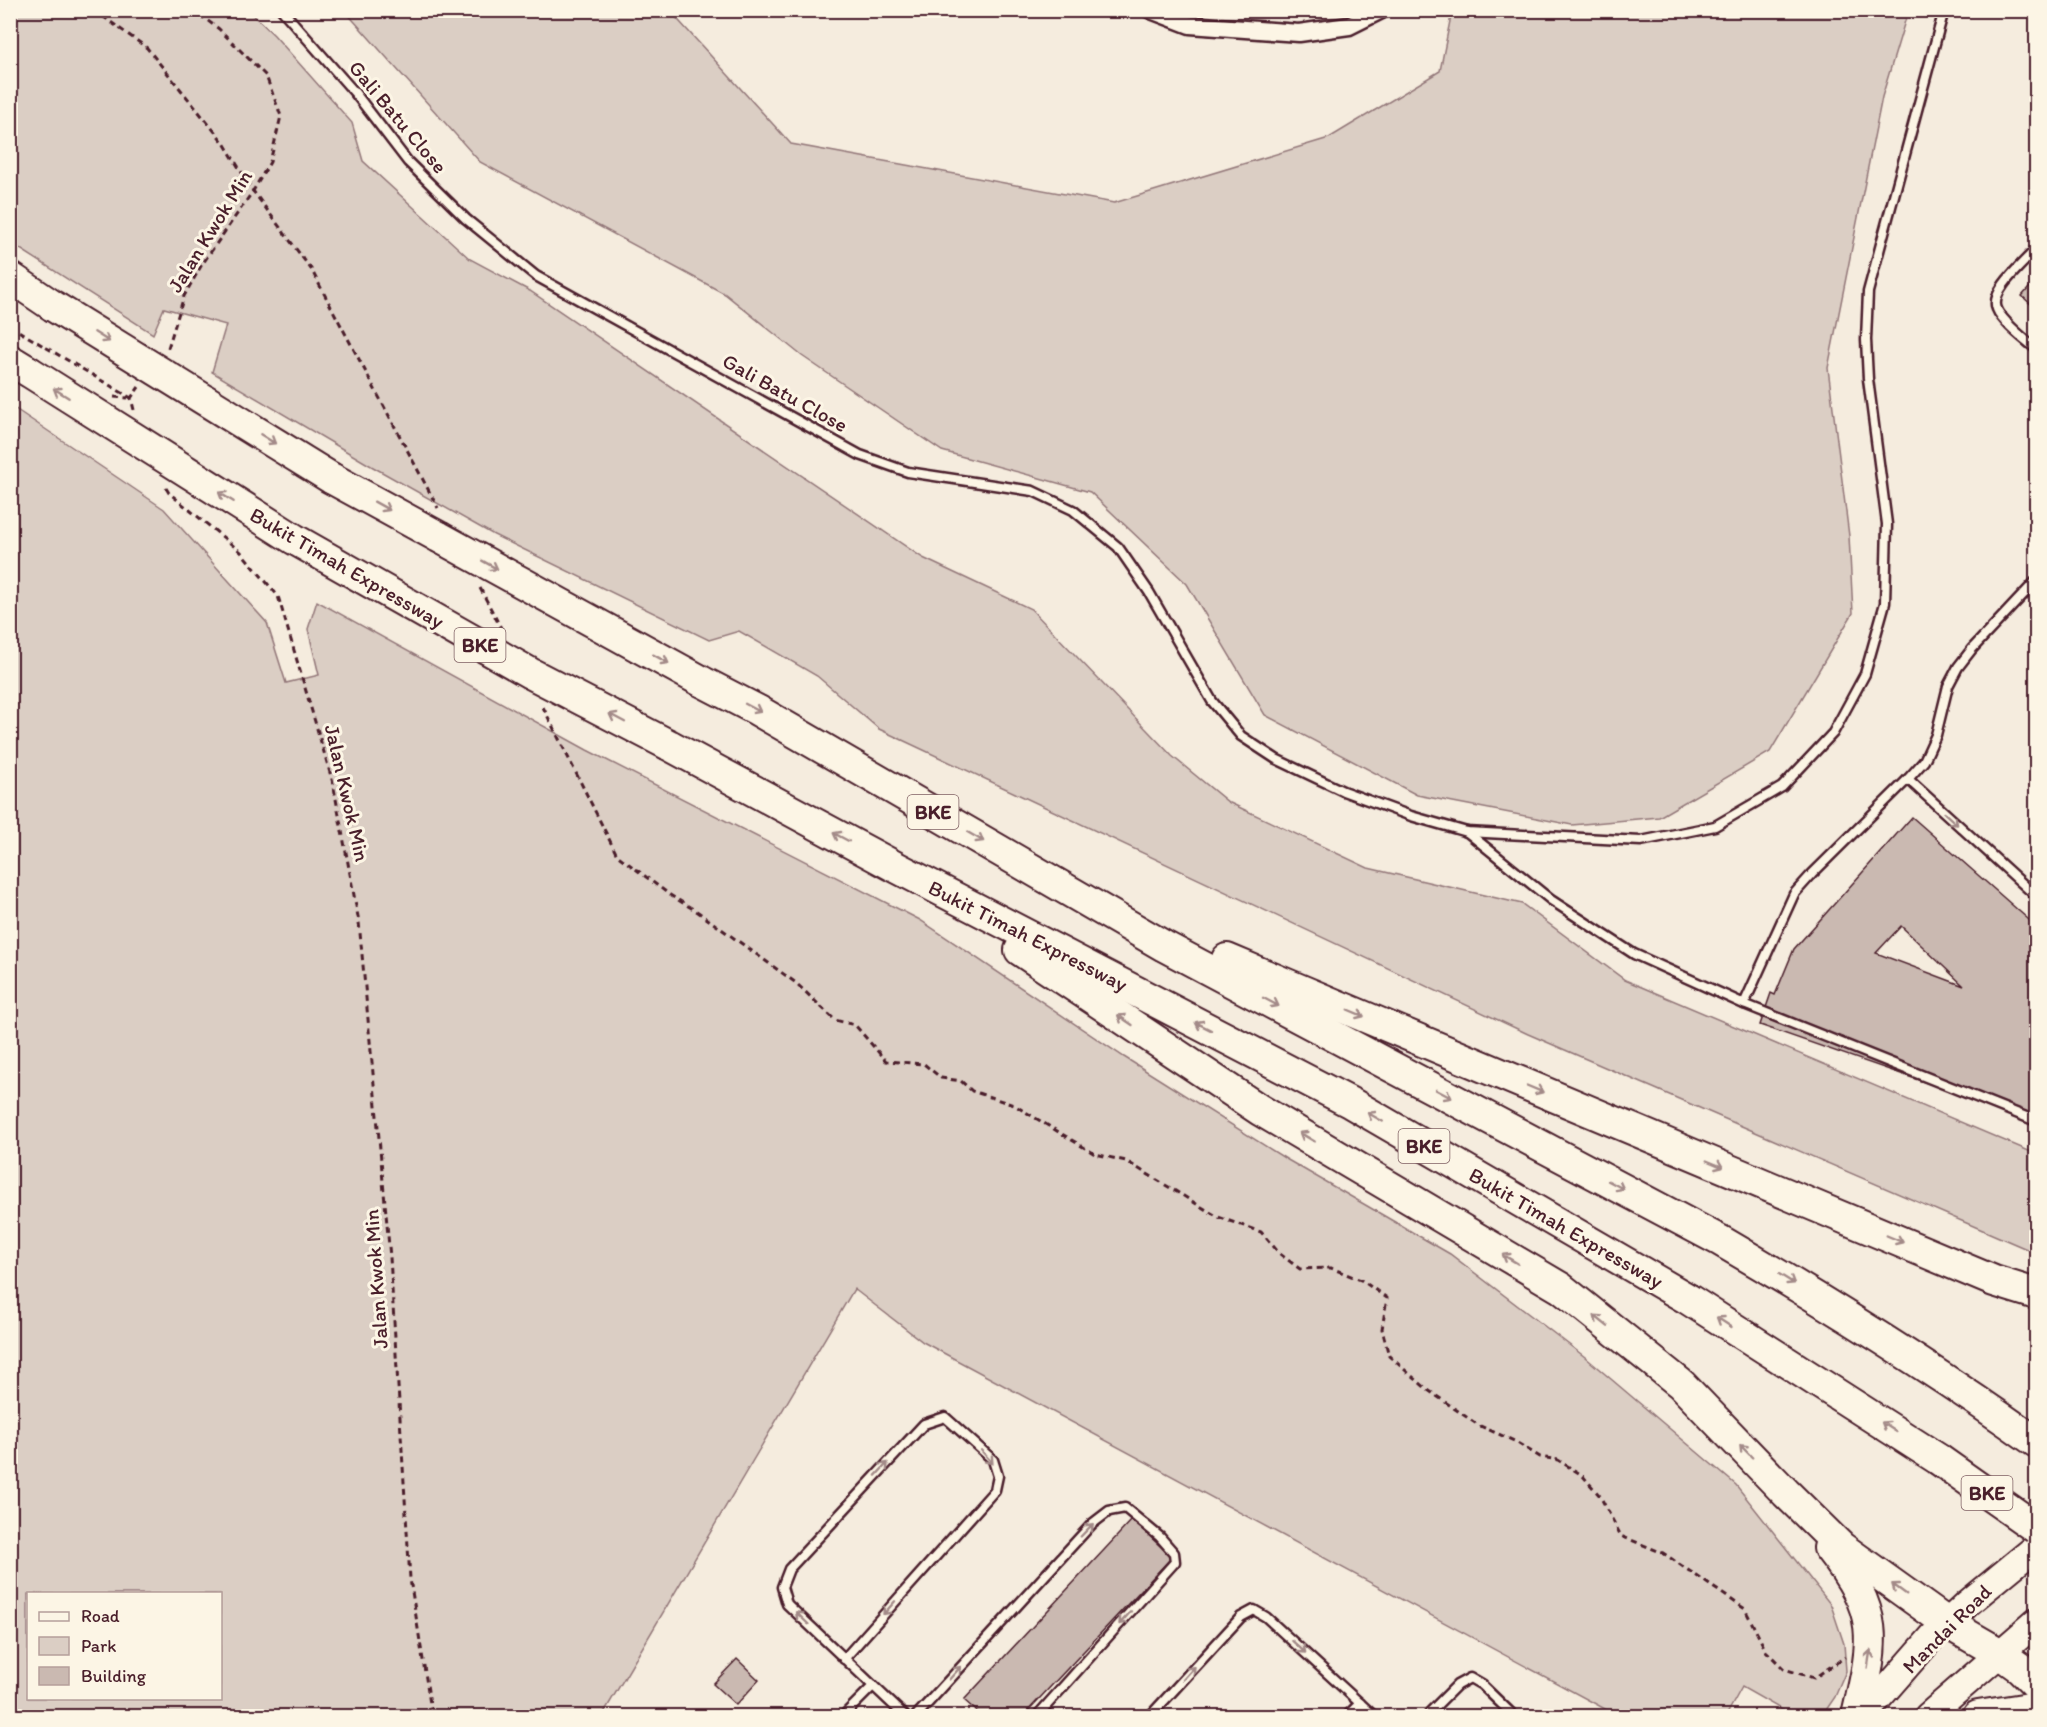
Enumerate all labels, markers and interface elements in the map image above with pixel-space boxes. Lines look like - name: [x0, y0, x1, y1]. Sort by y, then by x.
- street label: Gali Batu Close: [344, 55, 453, 178]
- street label: Jalan Kwok Min: [162, 165, 257, 297]
- one-way arrow: [93, 331, 110, 343]
- street label: Gali Batu Close: [718, 348, 852, 437]
- one-way arrow: [53, 386, 70, 399]
- one-way arrow: [259, 434, 276, 446]
- one-way arrow: [218, 490, 235, 502]
- one-way arrow: [373, 501, 391, 512]
- street label: Bukit Timah Expressway: [246, 502, 449, 633]
- one-way arrow: [481, 559, 498, 571]
- road number: BKE: [454, 628, 506, 662]
- one-way arrow: [652, 654, 670, 665]
- one-way arrow: [743, 703, 761, 714]
- one-way arrow: [609, 712, 627, 723]
- street label: Jalan Kwok Min: [320, 722, 375, 864]
- road number: BKE: [908, 795, 958, 829]
- one-way arrow: [1944, 812, 1959, 826]
- one-way arrow: [832, 831, 850, 842]
- one-way arrow: [967, 831, 984, 843]
- street label: Bukit Timah Expressway: [925, 874, 1132, 997]
- one-way arrow: [1262, 997, 1280, 1009]
- one-way arrow: [1346, 1008, 1364, 1019]
- one-way arrow: [1118, 1014, 1134, 1026]
- one-way arrow: [1195, 1020, 1212, 1032]
- one-way arrow: [1526, 1084, 1544, 1095]
- one-way arrow: [1434, 1089, 1452, 1100]
- one-way arrow: [1367, 1111, 1384, 1123]
- road number: BKE: [1398, 1129, 1450, 1163]
- one-way arrow: [1299, 1131, 1316, 1143]
- one-way arrow: [1706, 1159, 1724, 1170]
- street label: Bukit Timah Expressway: [1465, 1162, 1668, 1293]
- one-way arrow: [1607, 1179, 1624, 1191]
- street label: Jalan Kwok Min: [358, 1209, 393, 1350]
- one-way arrow: [1885, 1234, 1904, 1245]
- one-way arrow: [1502, 1252, 1519, 1264]
- one-way arrow: [1778, 1273, 1795, 1286]
- one-way arrow: [1594, 1314, 1610, 1327]
- one-way arrow: [1716, 1316, 1733, 1329]
- one-way arrow: [1881, 1421, 1898, 1433]
- one-way arrow: [1738, 1444, 1753, 1459]
- one-way arrow: [981, 1449, 994, 1465]
- one-way arrow: [875, 1461, 890, 1476]
- road number: BKE: [1962, 1476, 2012, 1510]
- one-way arrow: [1080, 1522, 1095, 1537]
- street label: Mandai Road: [1897, 1578, 1997, 1679]
- one-way arrow: [1892, 1583, 1908, 1595]
- legend: [27, 1592, 222, 1700]
- one-way arrow: [882, 1600, 896, 1615]
- text: Road: [81, 1605, 120, 1627]
- one-way arrow: [1118, 1610, 1132, 1625]
- one-way arrow: [795, 1611, 810, 1626]
- text: Park: [81, 1635, 116, 1657]
- one-way arrow: [1291, 1640, 1306, 1654]
- one-way arrow: [1863, 1650, 1874, 1670]
- text: Building: [81, 1665, 147, 1687]
- one-way arrow: [948, 1666, 963, 1681]
- one-way arrow: [1182, 1666, 1196, 1681]

